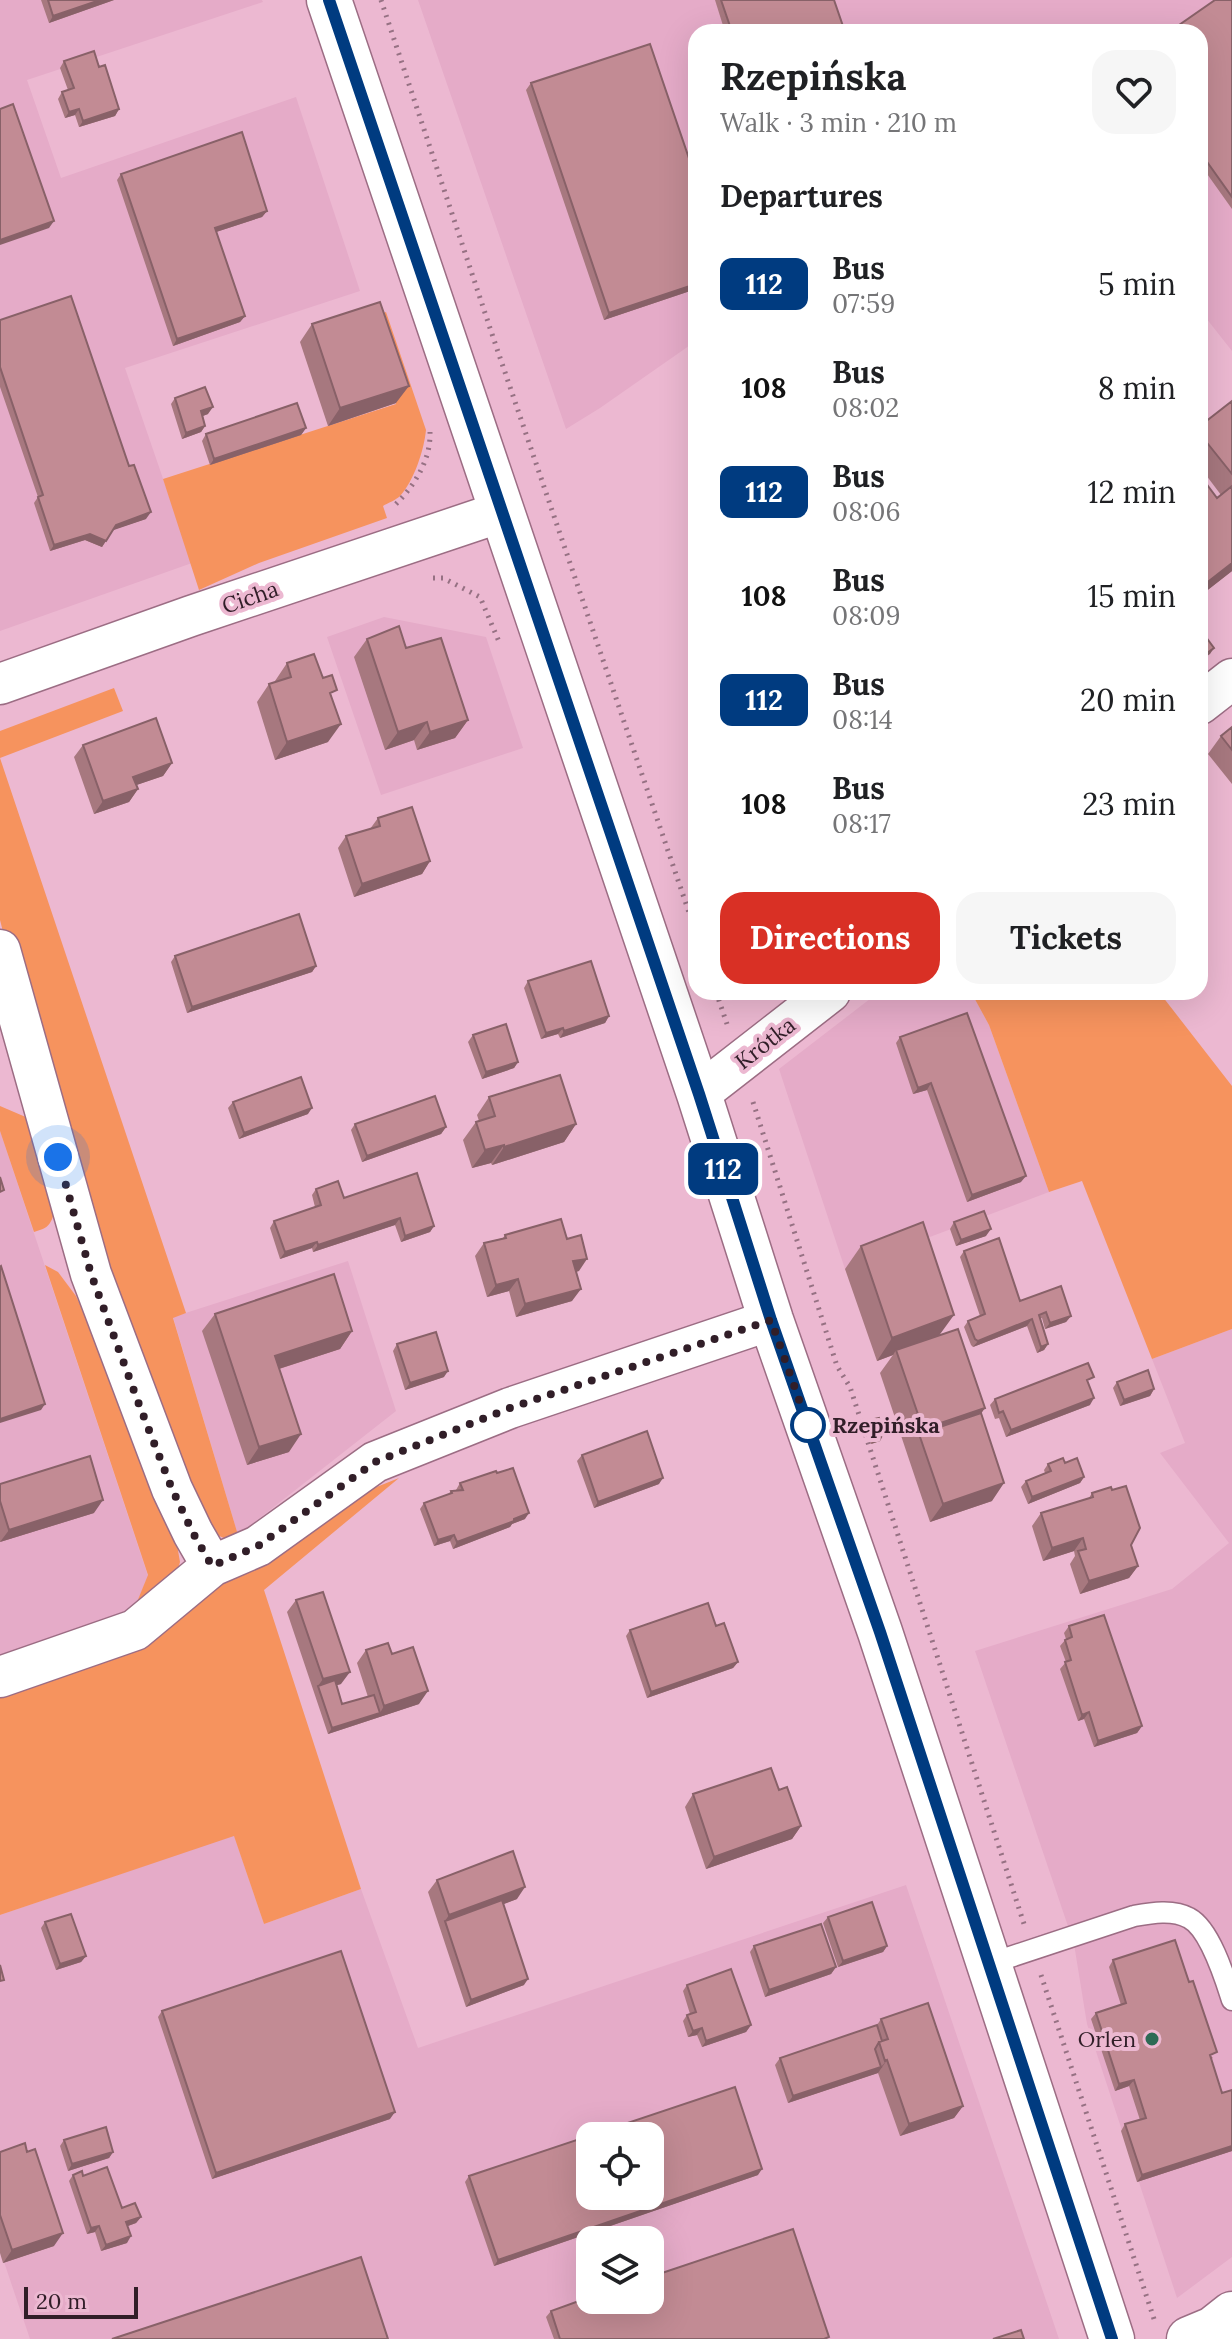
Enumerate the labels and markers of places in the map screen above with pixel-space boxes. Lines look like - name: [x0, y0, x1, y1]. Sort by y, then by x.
- marker: Rzepińska: [791, 1408, 825, 1442]
- place label: Rzepińska: [832, 1411, 940, 1439]
- place label: Orlen: [1078, 2025, 1136, 2053]
- marker: Orlen: [1143, 2030, 1161, 2048]

